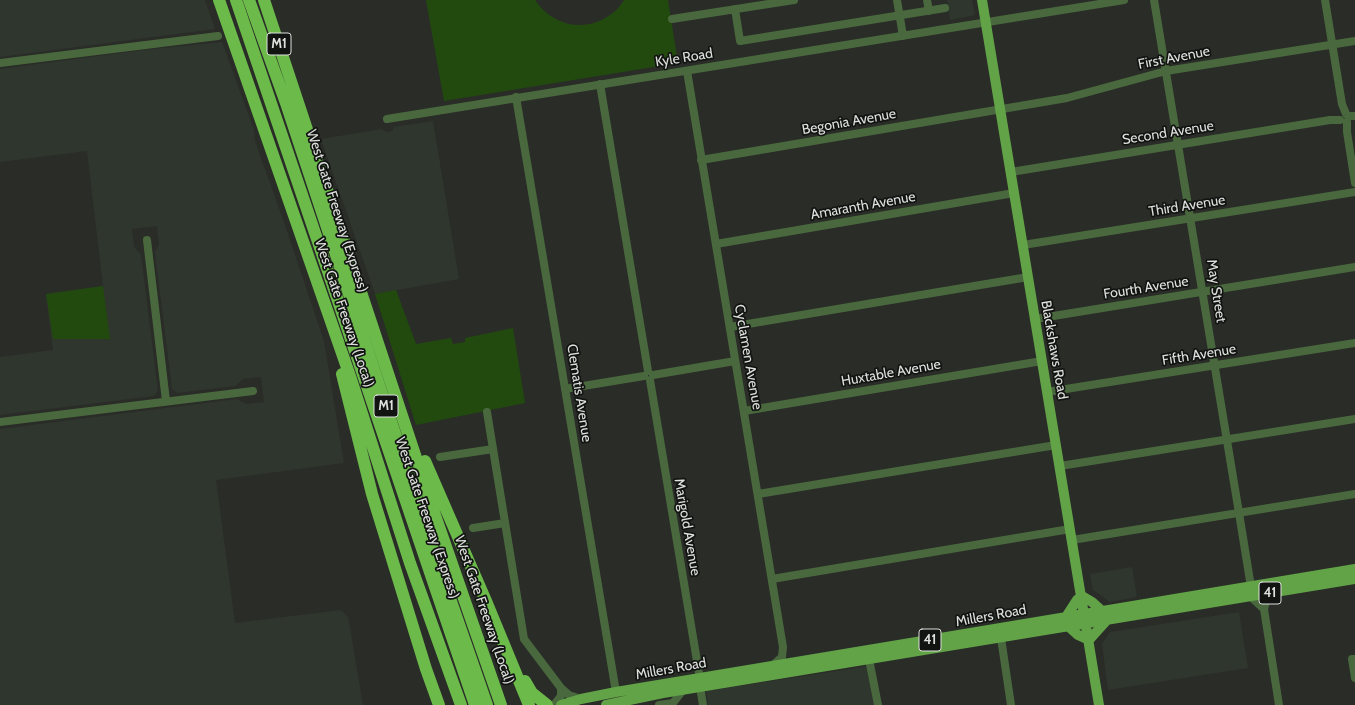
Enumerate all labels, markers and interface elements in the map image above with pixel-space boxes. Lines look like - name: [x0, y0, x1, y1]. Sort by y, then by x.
- road number: M1: [267, 33, 291, 55]
- street label: First Avenue: [1137, 43, 1211, 73]
- street label: Kyle Road: [654, 45, 714, 71]
- street label: Begonia Avenue: [801, 105, 897, 139]
- street label: Second Avenue: [1121, 117, 1215, 149]
- street label: West Gate Freeway (Express): [303, 128, 371, 294]
- street label: Amaranth Avenue: [809, 189, 917, 223]
- street label: Third Avenue: [1147, 192, 1227, 220]
- street label: West Gate Freeway (Local): [311, 236, 377, 390]
- street label: May Street: [1203, 258, 1229, 324]
- street label: Fourth Avenue: [1102, 273, 1190, 303]
- street label: Blackshaws Road: [1037, 299, 1071, 401]
- street label: Cyclamen Avenue: [730, 303, 766, 411]
- street label: Fifth Avenue: [1161, 341, 1237, 369]
- street label: Clematis Avenue: [563, 343, 595, 443]
- street label: Huxtable Avenue: [840, 356, 942, 390]
- road number: M1: [374, 395, 398, 417]
- street label: West Gate Freeway (Express): [391, 435, 463, 601]
- street label: Marigold Avenue: [670, 477, 704, 577]
- street label: West Gate Freeway (Local): [451, 533, 517, 687]
- road number: 41: [1259, 582, 1281, 604]
- street label: Millers Road: [954, 602, 1028, 630]
- road number: 41: [919, 629, 941, 651]
- street label: Millers Road: [634, 655, 708, 683]

